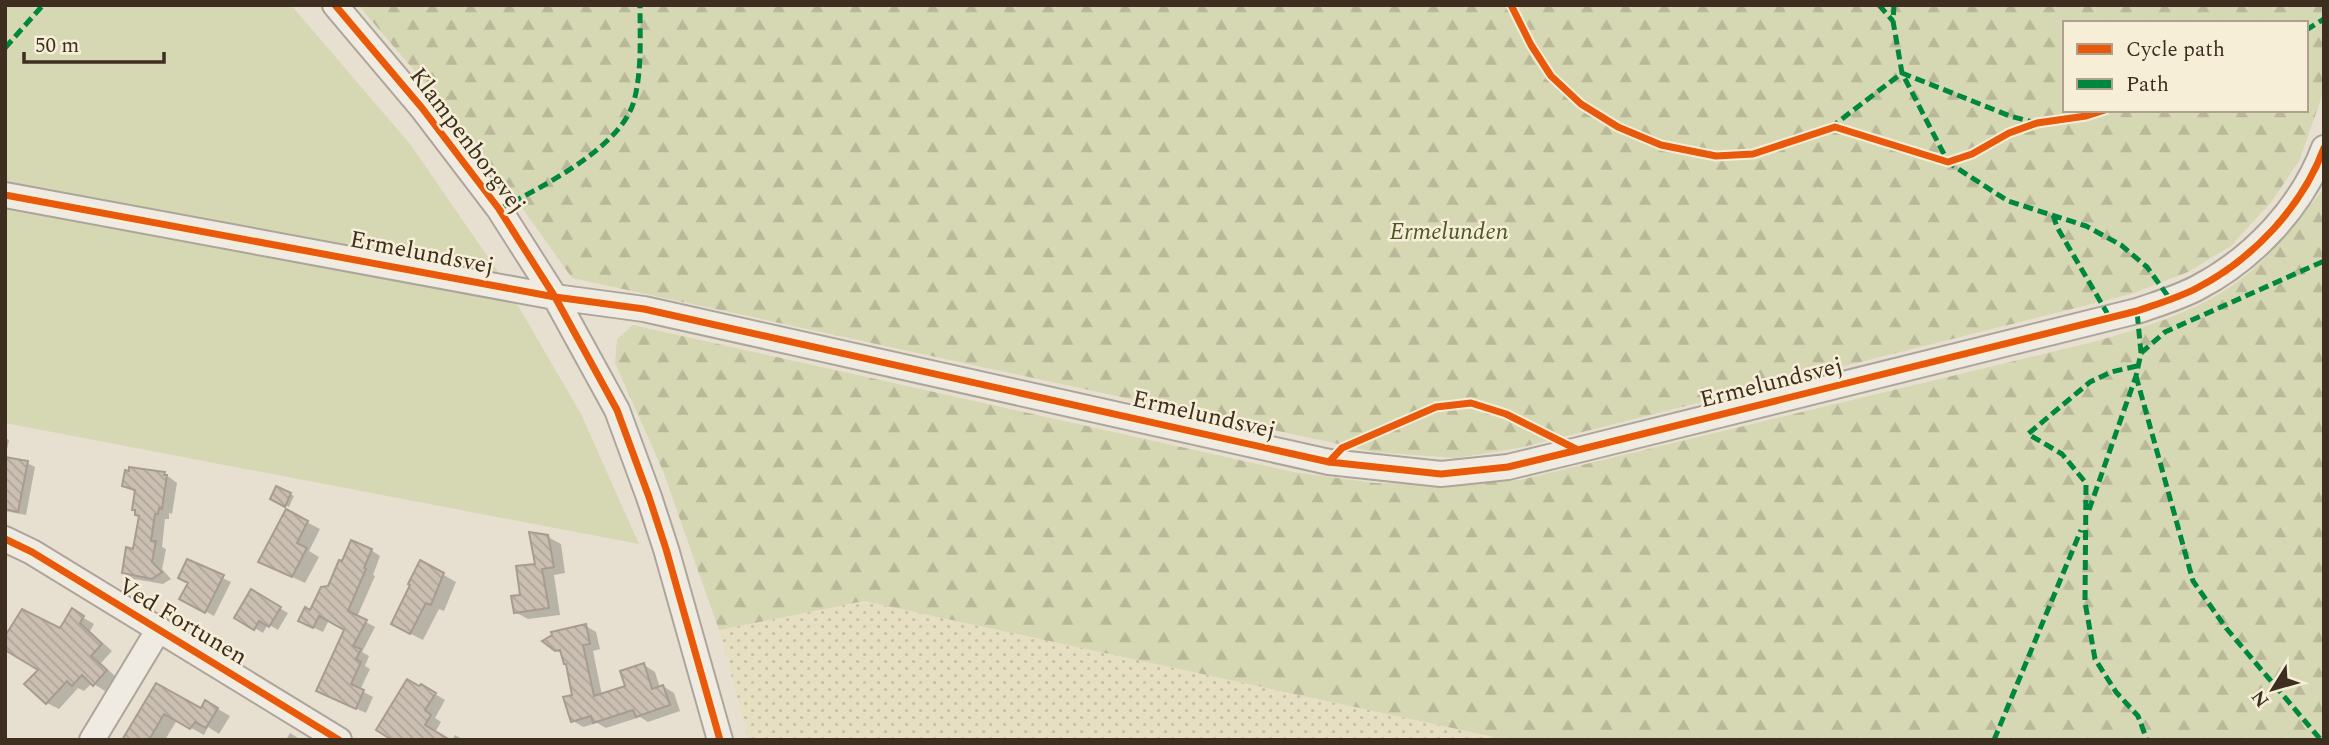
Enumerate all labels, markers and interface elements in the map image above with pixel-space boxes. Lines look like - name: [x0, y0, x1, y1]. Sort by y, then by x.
- scale bar: [24, 21, 164, 65]
- legend: [2063, 21, 2308, 112]
- text: 50 m: [35, 30, 79, 62]
- text: Cycle path: [2126, 34, 2225, 66]
- street label: Klampenborgvej: [400, 60, 534, 221]
- text: Path: [2126, 69, 2169, 101]
- park label: Ermelunden: [1389, 214, 1509, 250]
- street label: Ermelundsvej: [347, 221, 497, 285]
- street label: Ermelundsvej: [1696, 348, 1847, 418]
- street label: Ermelundsvej: [1128, 381, 1279, 449]
- street label: Ved Fortunen: [111, 569, 254, 675]
- north arrow: [2238, 654, 2308, 724]
- text: N: [2244, 683, 2277, 713]

